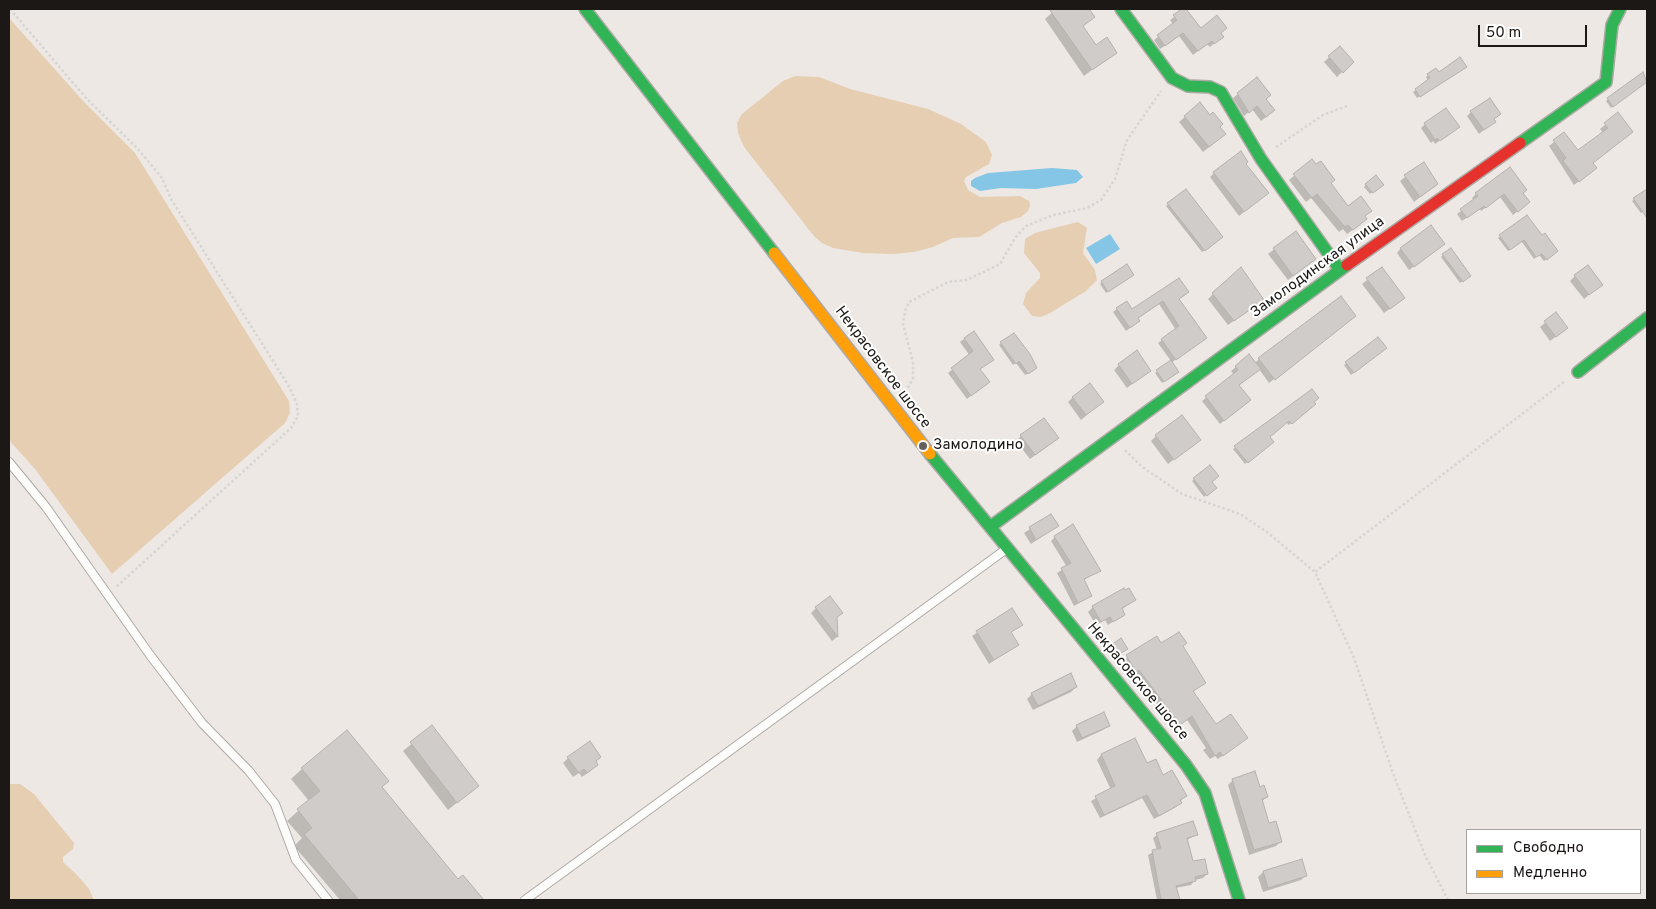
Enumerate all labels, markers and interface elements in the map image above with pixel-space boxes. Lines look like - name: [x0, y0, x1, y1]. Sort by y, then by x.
- scale bar: [1481, 15, 1590, 47]
- text: 50 m: [1486, 24, 1521, 43]
- street label: Замолодинская улица: [1248, 213, 1388, 323]
- street label: Некрасовское шоссе: [830, 303, 934, 433]
- place label: Замолодино: [933, 437, 1023, 455]
- marker: Замолодино: [917, 440, 929, 452]
- street label: Некрасовское шоссе: [1082, 619, 1192, 745]
- legend: [1466, 829, 1641, 894]
- text: Свободно: [1513, 839, 1584, 858]
- text: Медленно: [1513, 864, 1587, 883]

